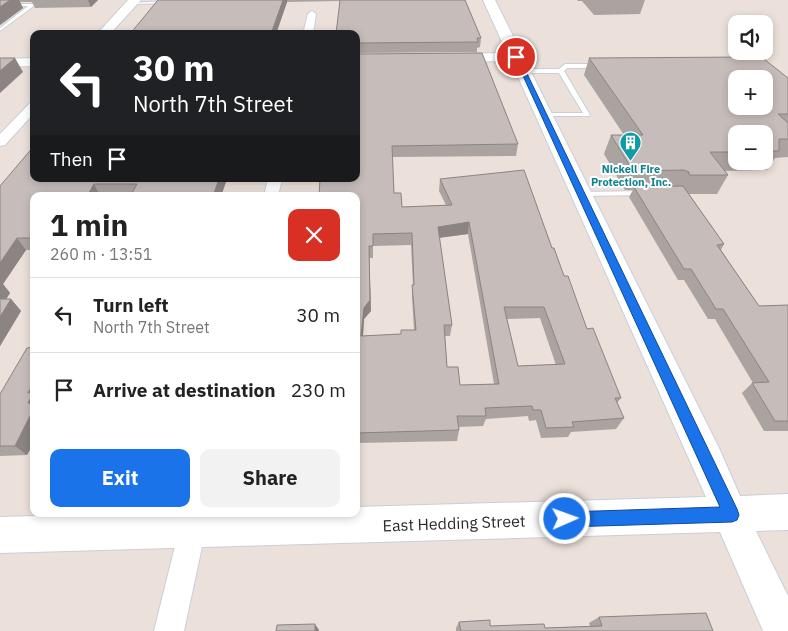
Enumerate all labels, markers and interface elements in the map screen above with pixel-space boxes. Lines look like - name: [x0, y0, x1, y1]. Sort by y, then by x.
- map controls: [728, 15, 773, 170]
- button: sound: [728, 15, 773, 60]
- pin: [495, 36, 537, 78]
- icon: arrive: [502, 43, 530, 71]
- text: 30 m: [133, 45, 215, 91]
- icon: left: [50, 50, 115, 115]
- button: +: [728, 70, 773, 115]
- text: North 7th Street: [133, 89, 293, 118]
- button: −: [728, 125, 773, 170]
- building icon: Nickell Fire Protection, Inc.: [619, 131, 643, 162]
- icon: arrive: [103, 145, 131, 173]
- text: Then: [50, 147, 93, 171]
- place label: Nickell Fire Protection, Inc.: [591, 162, 671, 189]
- text: 1 min: [50, 205, 128, 244]
- button: close: [288, 209, 340, 261]
- text: 260 m · 13:51: [50, 244, 152, 264]
- text: Turn left: [93, 293, 169, 317]
- icon: left: [50, 301, 78, 329]
- text: 30 m: [296, 303, 340, 327]
- text: North 7th Street: [93, 317, 210, 337]
- icon: arrive: [50, 376, 78, 404]
- text: Arrive at destination: [93, 378, 276, 402]
- text: 230 m: [291, 378, 346, 402]
- button: Exit: [50, 449, 190, 507]
- button: Share: [200, 449, 340, 507]
- position arrow: [538, 492, 590, 544]
- street label: East Hedding Street: [382, 511, 526, 535]

